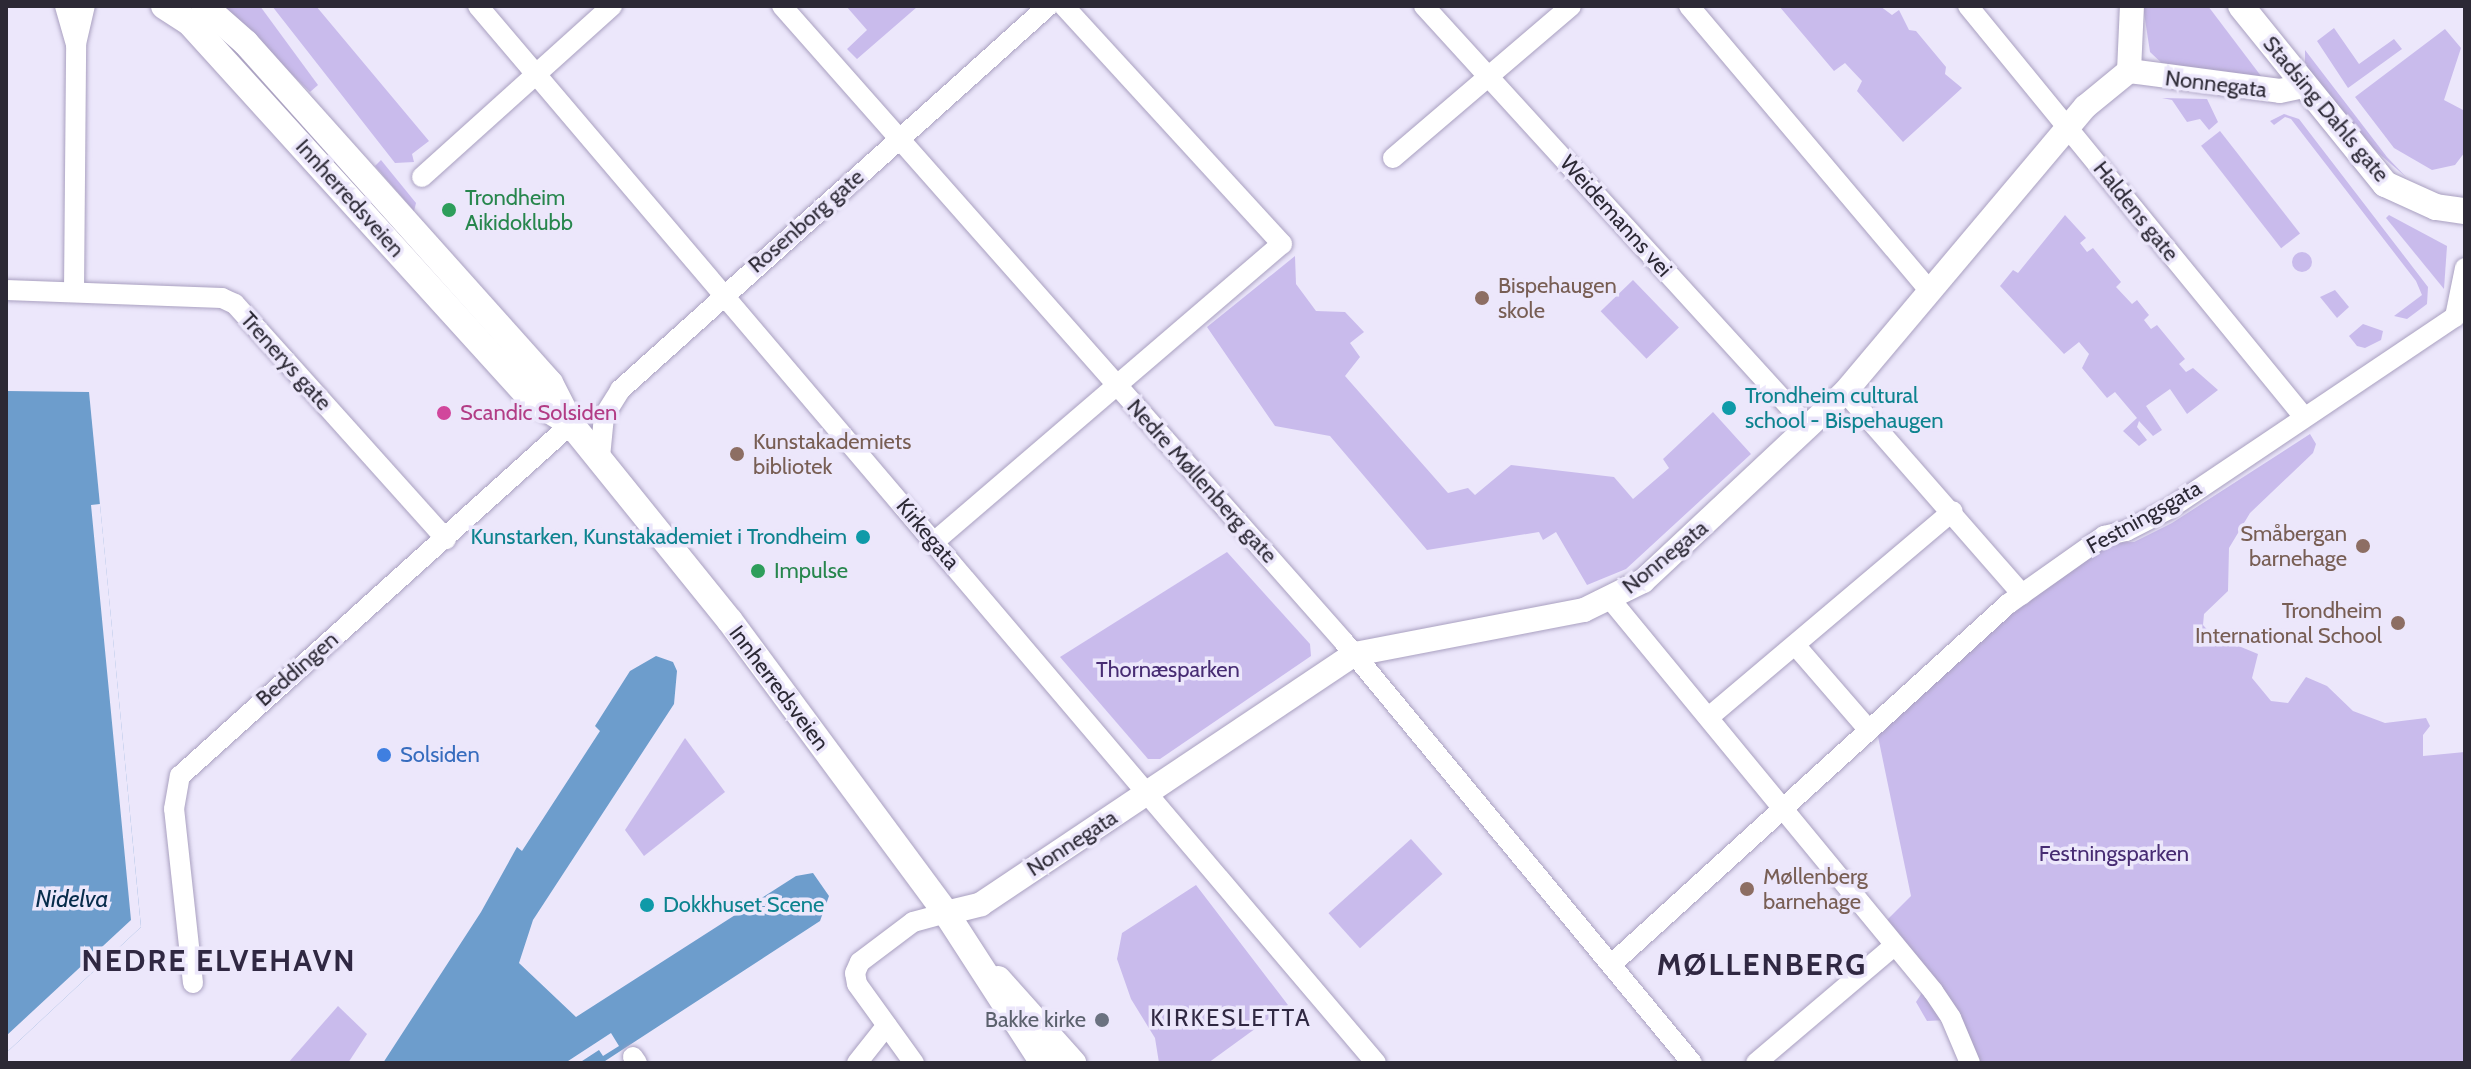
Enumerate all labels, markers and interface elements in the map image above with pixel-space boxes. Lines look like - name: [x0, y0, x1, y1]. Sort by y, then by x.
- street label: Stadsing Dahls gate: [2257, 31, 2395, 187]
- street label: Nonnegata: [2164, 65, 2268, 103]
- street label: Innherredsveien: [290, 134, 410, 262]
- street label: Weidemanns vei: [1555, 150, 1677, 282]
- street label: Haldens gate: [2088, 156, 2184, 266]
- street label: Rosenborg gate: [743, 164, 869, 278]
- place label: Trondheim Aikidoklubb: [465, 184, 573, 236]
- marker: Trondheim Aikidoklubb: [440, 201, 458, 219]
- place label: Bispehaugen skole: [1498, 272, 1617, 324]
- marker: Bispehaugen skole: [1473, 289, 1491, 307]
- street label: Trenerys gate: [235, 306, 337, 416]
- place label: Trondheim cultural school - Bispehaugen: [1745, 382, 1943, 434]
- street label: Nedre Møllenberg gate: [1122, 394, 1282, 568]
- marker: Trondheim cultural school - Bispehaugen: [1720, 399, 1738, 417]
- place label: Scandic Solsiden: [460, 400, 617, 426]
- marker: Scandic Solsiden: [435, 404, 453, 422]
- place label: Kunstakademiets bibliotek: [753, 428, 911, 480]
- marker: Kunstakademiets bibliotek: [728, 445, 746, 463]
- street label: Festningsgata: [2082, 475, 2206, 559]
- street label: Kirkegata: [891, 493, 965, 575]
- street label: Nonnegata: [1617, 515, 1713, 599]
- place label: Småbergan barnehage: [2240, 520, 2347, 572]
- place label: Kunstarken, Kunstakademiet i Trondheim: [471, 524, 847, 550]
- marker: Kunstarken, Kunstakademiet i Trondheim: [854, 528, 872, 546]
- marker: Småbergan barnehage: [2354, 537, 2372, 555]
- place label: Impulse: [774, 558, 848, 584]
- marker: Impulse: [749, 562, 767, 580]
- place label: Trondheim International School: [2195, 597, 2382, 648]
- marker: Trondheim International School: [2389, 614, 2407, 632]
- street label: Innherredsveien: [723, 620, 835, 756]
- street label: Beddingen: [250, 626, 344, 712]
- park label: Thornæsparken: [1096, 657, 1240, 683]
- place label: Solsiden: [400, 742, 480, 768]
- marker: Solsiden: [375, 746, 393, 764]
- street label: Nonnegata: [1022, 804, 1122, 882]
- park label: Festningsparken: [2039, 841, 2189, 867]
- place label: Møllenberg barnehage: [1763, 863, 1868, 914]
- marker: Møllenberg barnehage: [1738, 880, 1756, 898]
- water label: Nidelva: [36, 885, 108, 913]
- place label: Dokkhuset Scene: [663, 892, 824, 918]
- marker: Dokkhuset Scene: [638, 896, 656, 914]
- district label: NEDRE ELVEHAVN: [82, 943, 356, 979]
- district label: MØLLENBERG: [1657, 947, 1867, 983]
- district label: KIRKESLETTA: [1150, 1004, 1312, 1032]
- place label: Bakke kirke: [985, 1007, 1086, 1033]
- marker: Bakke kirke: [1093, 1011, 1111, 1029]

